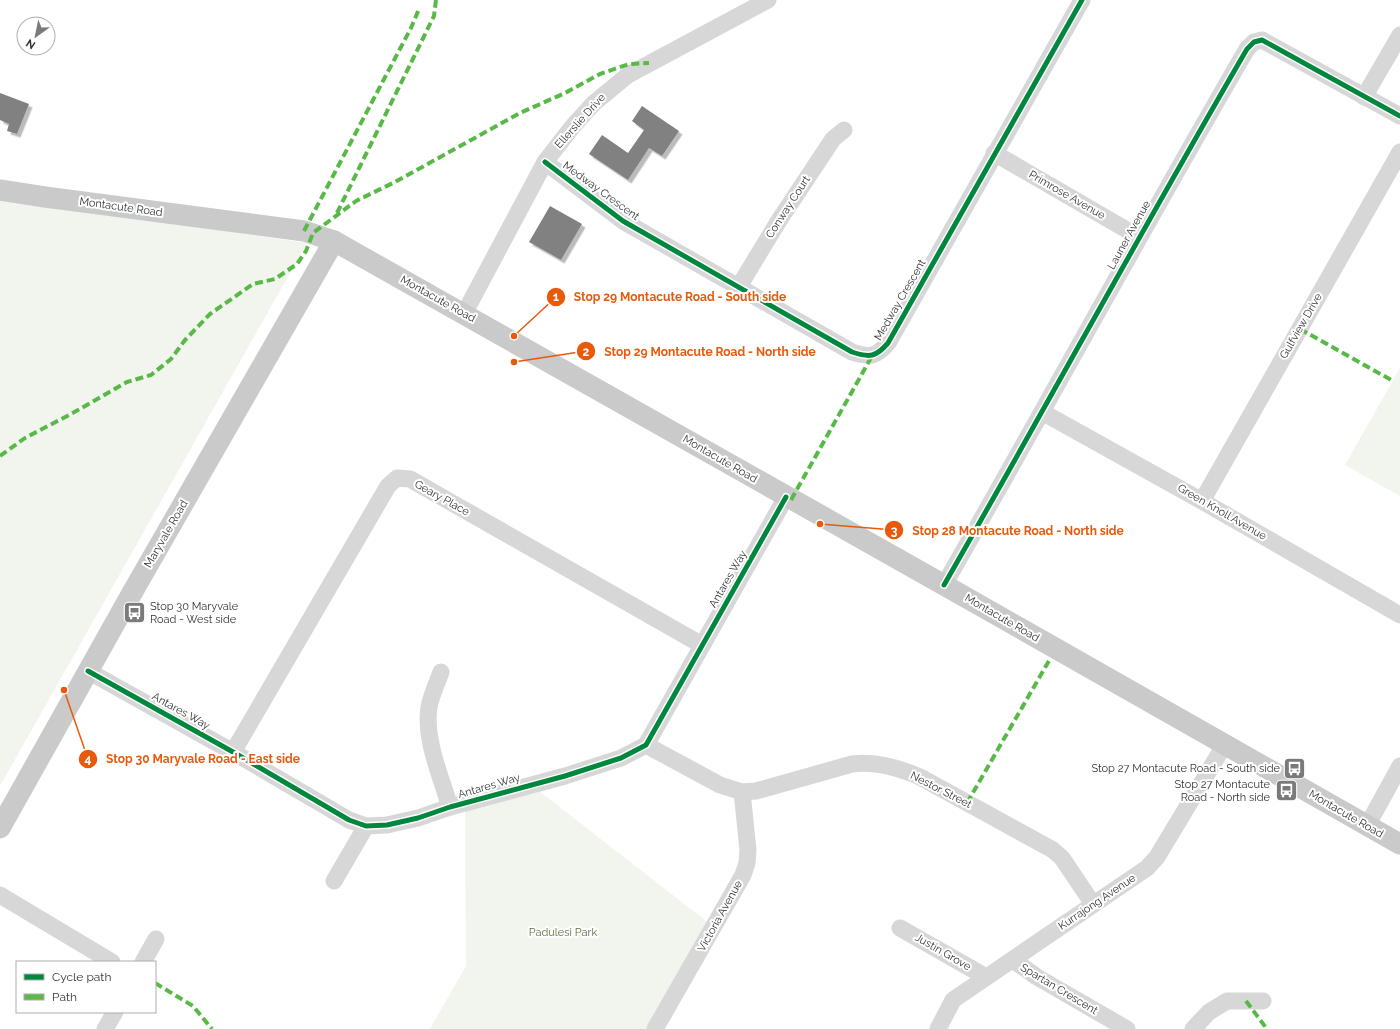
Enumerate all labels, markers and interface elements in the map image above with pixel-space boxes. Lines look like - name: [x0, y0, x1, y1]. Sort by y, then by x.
- north arrow: [16, 16, 56, 56]
- text: N: [24, 36, 38, 52]
- street label: Ellerslie Drive: [552, 91, 608, 151]
- street label: Medway Crescent: [560, 159, 642, 223]
- street label: Primrose Avenue: [1026, 168, 1108, 222]
- street label: Conway Court: [763, 173, 813, 241]
- street label: Montacute Road: [79, 195, 164, 219]
- street label: Launer Avenue: [1105, 198, 1153, 272]
- street label: Medway Crescent: [872, 257, 929, 343]
- street label: Montacute Road: [398, 273, 478, 325]
- callout: Stop 29 Montacute Road - South side: [546, 285, 794, 309]
- text: 1: [553, 290, 559, 304]
- text: Stop 29 Montacute Road - South side: [574, 290, 786, 304]
- street label: Gulfview Drive: [1277, 291, 1325, 361]
- callout: Stop 29 Montacute Road - North side: [576, 339, 823, 363]
- text: 2: [583, 345, 590, 359]
- text: Stop 29 Montacute Road - North side: [604, 345, 816, 359]
- street label: Montacute Road: [680, 432, 760, 486]
- street label: Geary Place: [412, 478, 472, 519]
- street label: Green Knoll Avenue: [1175, 481, 1269, 543]
- street label: Maryvale Road: [141, 498, 191, 570]
- callout: Stop 28 Montacute Road - North side: [884, 518, 1132, 542]
- text: 3: [891, 524, 898, 538]
- text: Stop 28 Montacute Road - North side: [912, 524, 1124, 538]
- street label: Antares Way: [706, 548, 750, 610]
- street label: Montacute Road: [962, 591, 1042, 645]
- bus stop icon: Stop 30 Maryvale Road - West side: [121, 599, 147, 625]
- place label: Stop 30 Maryvale Road - West side: [150, 600, 239, 626]
- street label: Antares Way: [150, 690, 212, 732]
- callout: Stop 30 Maryvale Road - East side: [78, 747, 308, 771]
- text: 4: [85, 752, 92, 766]
- text: Stop 30 Maryvale Road - East side: [106, 752, 300, 766]
- bus stop icon: Stop 27 Montacute Road - South side: [1282, 755, 1308, 781]
- place label: Stop 27 Montacute Road - South side: [1091, 762, 1281, 775]
- street label: Nestor Street: [908, 769, 974, 811]
- street label: Antares Way: [456, 771, 522, 801]
- bus stop icon: Stop 27 Montacute Road - North side: [1273, 777, 1299, 803]
- place label: Stop 27 Montacute Road - North side: [1175, 778, 1271, 804]
- street label: Montacute Road: [1306, 787, 1386, 841]
- street label: Kurrajong Avenue: [1056, 871, 1139, 933]
- street label: Victoria Avenue: [695, 878, 745, 954]
- park label: Padulesi Park: [529, 926, 597, 939]
- street label: Justin Grove: [913, 931, 974, 974]
- legend: [16, 961, 156, 1013]
- street label: Spartan Crescent: [1018, 961, 1100, 1017]
- text: Cycle path: [52, 970, 111, 984]
- text: Path: [52, 990, 77, 1004]

